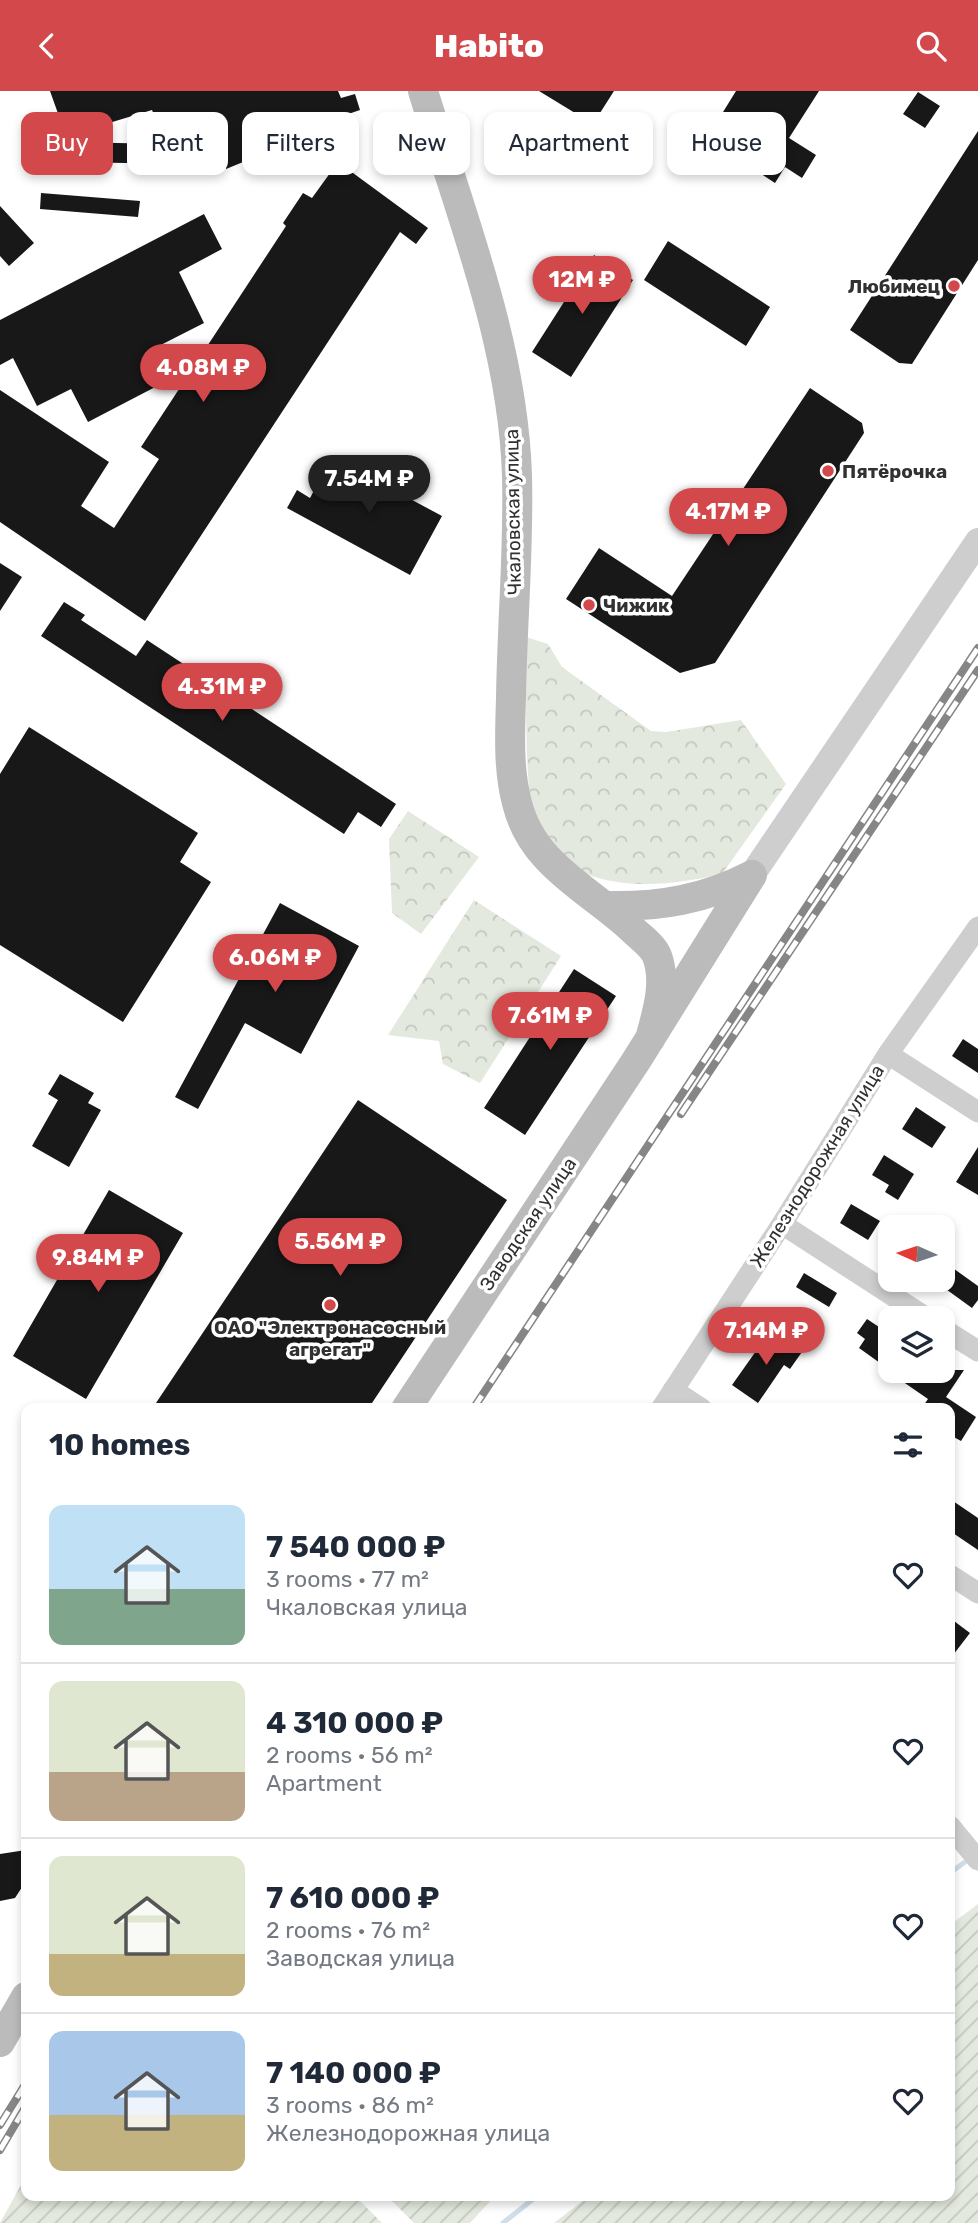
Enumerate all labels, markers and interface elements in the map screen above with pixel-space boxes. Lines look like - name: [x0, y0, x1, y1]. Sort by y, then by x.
- icon: back: [28, 27, 66, 65]
- text: Habito: [434, 27, 544, 65]
- icon: search: [912, 27, 950, 65]
- chip: Buy: [21, 112, 113, 175]
- chip: Rent: [127, 112, 228, 175]
- chip: Filters: [242, 112, 359, 175]
- chip: New: [373, 112, 470, 175]
- chip: Apartment: [484, 112, 653, 175]
- chip: House: [667, 112, 786, 175]
- pin: 12M ₽: [533, 257, 631, 316]
- text: 12M ₽: [549, 265, 615, 293]
- place label: Любимец: [848, 275, 941, 298]
- marker: Любимец: [946, 278, 962, 294]
- pin: 4.08M ₽: [138, 345, 268, 404]
- text: 4.08M ₽: [156, 353, 250, 381]
- street label: Чкаловская улица: [500, 429, 526, 595]
- pin: 7.54M ₽: [304, 455, 434, 515]
- place label: Пятёрочка: [842, 460, 947, 483]
- marker: Пятёрочка: [820, 463, 836, 479]
- text: 7.54M ₽: [324, 464, 414, 492]
- pin: 4.17M ₽: [663, 489, 793, 548]
- text: 4.17M ₽: [685, 497, 771, 525]
- place label: Чижик: [603, 594, 670, 617]
- marker: Чижик: [581, 597, 597, 613]
- pin: 4.31M ₽: [157, 663, 287, 723]
- text: 4.31M ₽: [178, 672, 266, 700]
- pin: 6.06M ₽: [210, 935, 340, 994]
- text: 6.06M ₽: [229, 943, 321, 971]
- pin: 7.61M ₽: [485, 993, 615, 1052]
- text: 7.61M ₽: [508, 1001, 592, 1029]
- street label: Железнодорожная улица: [745, 1060, 889, 1272]
- street label: Заводская улица: [475, 1153, 581, 1295]
- north arrow: [878, 1215, 956, 1291]
- map controls: [878, 1215, 955, 1383]
- pin: 5.56M ₽: [275, 1219, 405, 1278]
- text: 5.56M ₽: [294, 1227, 386, 1255]
- pin: 9.84M ₽: [33, 1235, 163, 1294]
- text: 9.84M ₽: [52, 1243, 144, 1271]
- marker: ОАО "Электронасосный агрегат": [322, 1297, 338, 1313]
- button: layers: [878, 1306, 955, 1383]
- pin: 7.14M ₽: [701, 1307, 831, 1367]
- place label: ОАО "Электронасосный агрегат": [214, 1316, 446, 1361]
- text: 7.14M ₽: [724, 1316, 808, 1344]
- icon: filters: [889, 1426, 927, 1464]
- text: 10 homes: [49, 1427, 190, 1463]
- text: 7 540 000 ₽: [266, 1529, 445, 1565]
- icon: home: [105, 1533, 189, 1617]
- icon: heart: [889, 1556, 927, 1594]
- text: 3 rooms · 77 m²: [266, 1565, 429, 1593]
- text: Чкаловская улица: [266, 1593, 468, 1621]
- text: 4 310 000 ₽: [266, 1705, 443, 1741]
- icon: home: [105, 1709, 189, 1793]
- icon: heart: [889, 1732, 927, 1770]
- text: 2 rooms · 56 m²: [266, 1741, 433, 1769]
- text: Apartment: [266, 1769, 382, 1797]
- text: 7 610 000 ₽: [266, 1880, 439, 1916]
- icon: home: [105, 1884, 189, 1968]
- icon: heart: [889, 1907, 927, 1945]
- text: 2 rooms · 76 m²: [266, 1916, 430, 1944]
- text: Заводская улица: [266, 1944, 455, 1972]
- text: 7 140 000 ₽: [266, 2055, 441, 2091]
- icon: home: [105, 2059, 189, 2143]
- icon: heart: [889, 2082, 927, 2120]
- text: 3 rooms · 86 m²: [266, 2091, 434, 2119]
- text: Железнодорожная улица: [266, 2119, 550, 2147]

